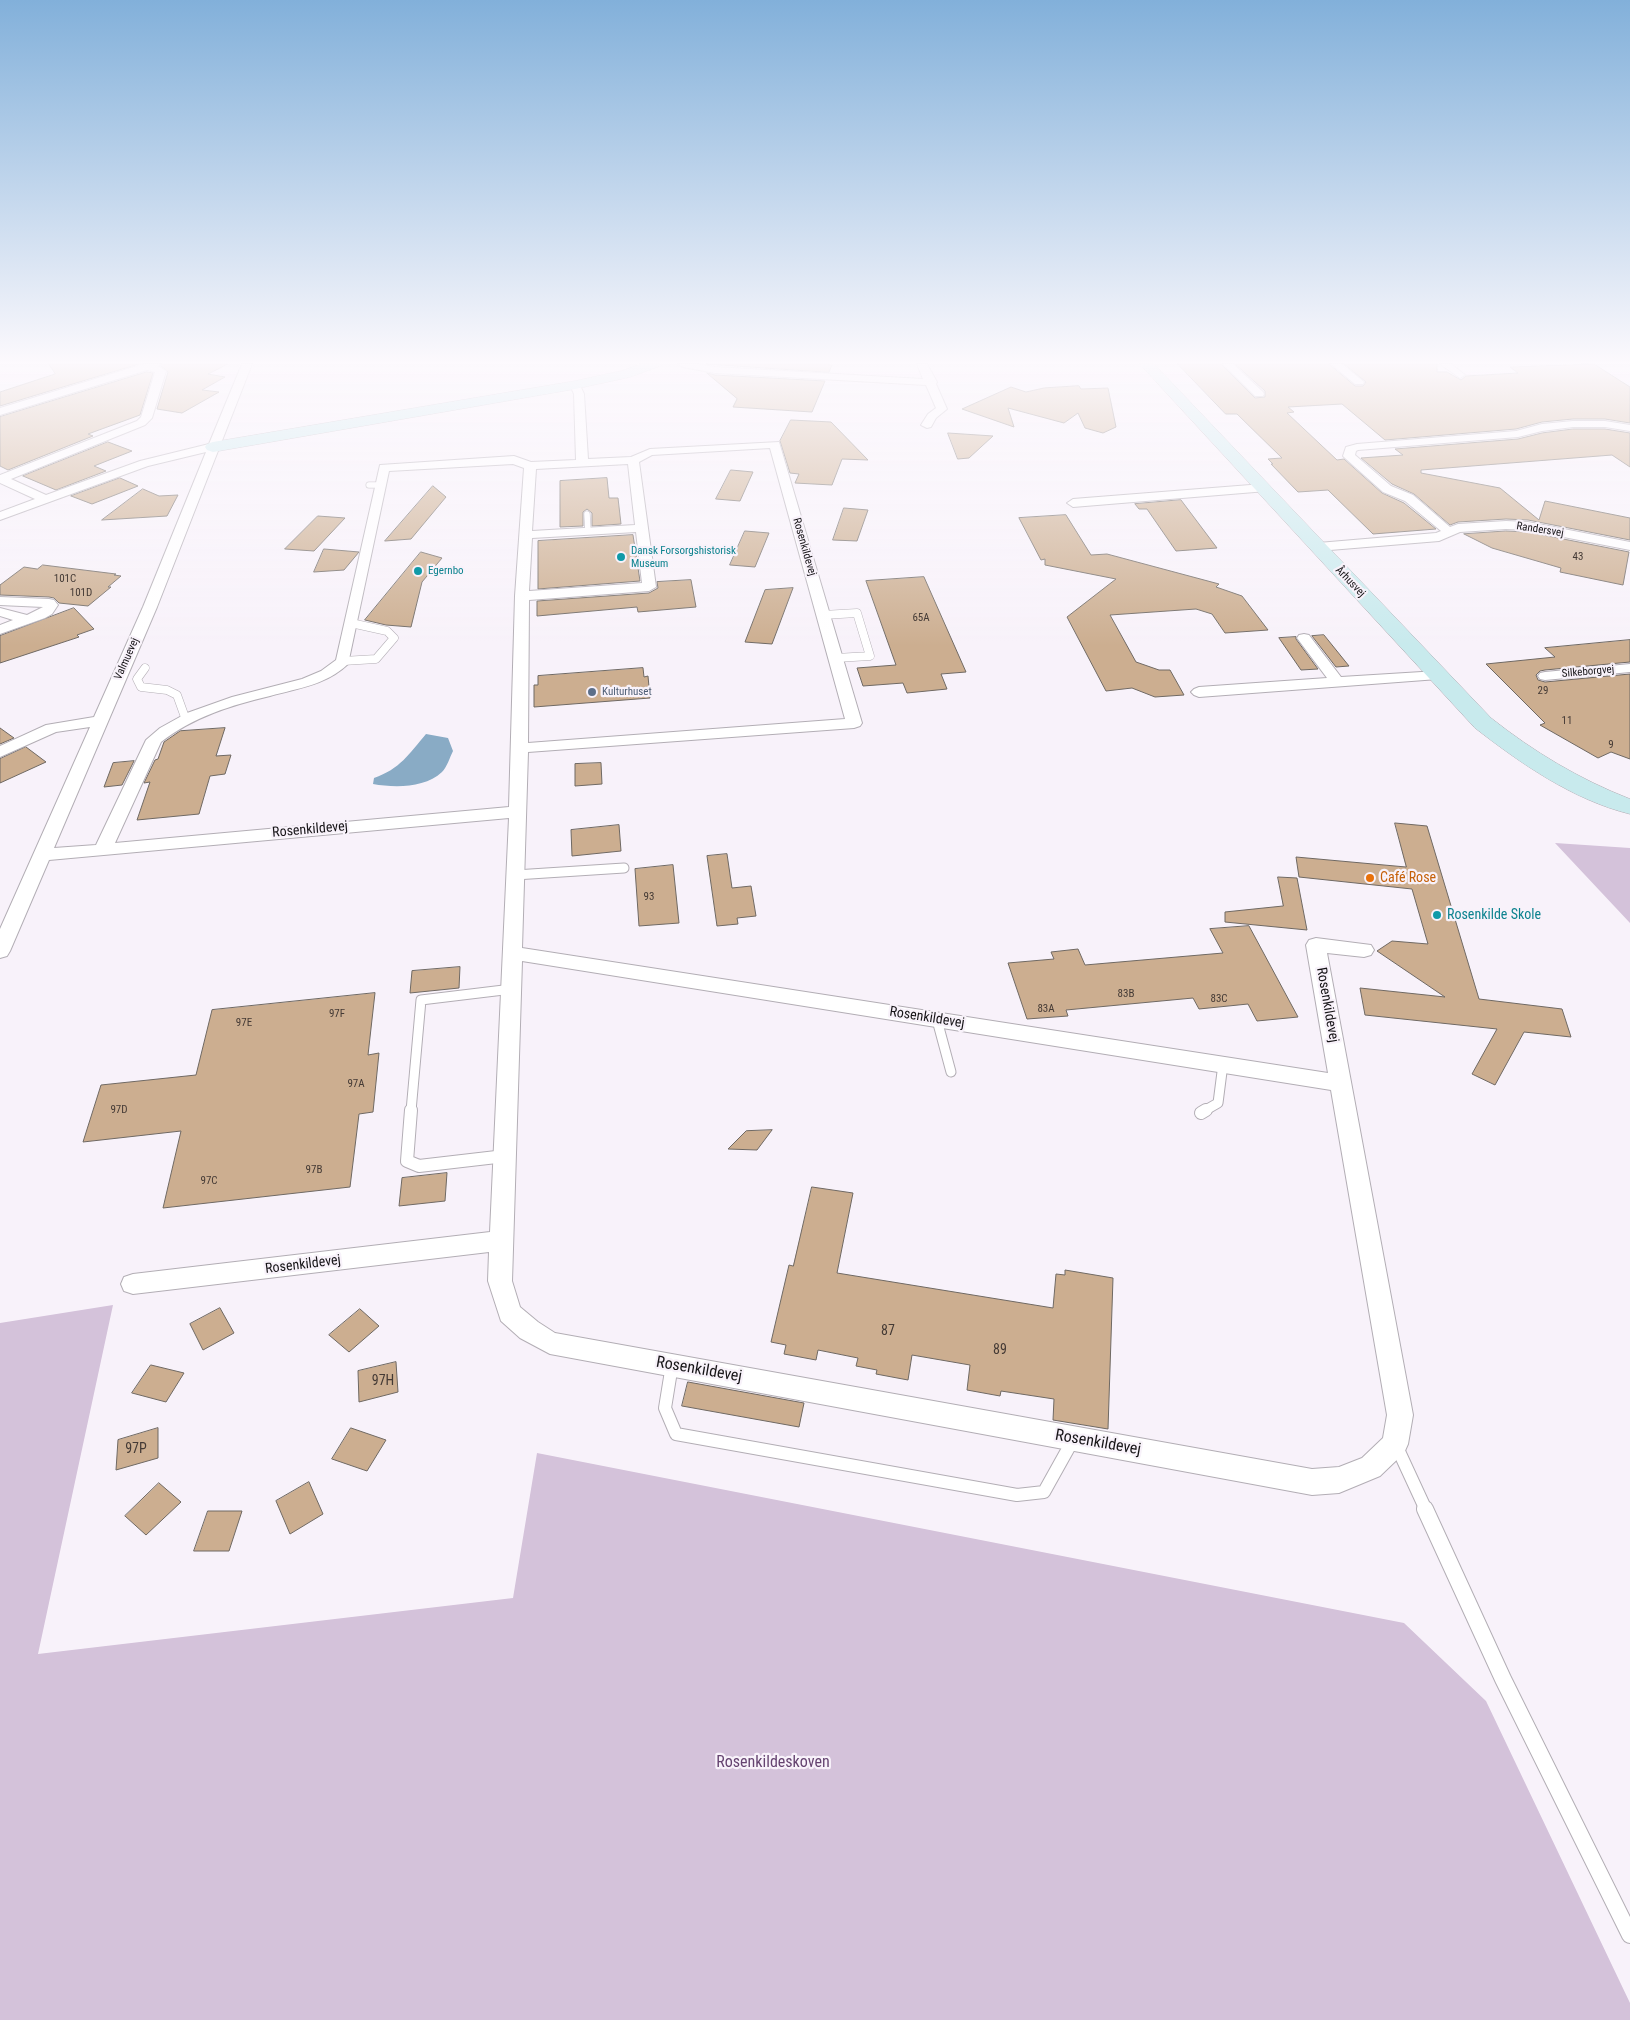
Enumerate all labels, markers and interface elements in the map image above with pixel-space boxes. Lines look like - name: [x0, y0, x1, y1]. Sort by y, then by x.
- street label: Rosenkildevej: [789, 517, 819, 577]
- street label: Randersvej: [1515, 520, 1565, 540]
- place label: Dansk Forsorgshistorisk Museum: [631, 544, 736, 570]
- house number: 43: [1573, 550, 1583, 564]
- marker: Dansk Forsorgshistorisk Museum: [615, 551, 627, 563]
- place label: Egernbo: [428, 564, 464, 578]
- street label: Århusvej: [1332, 564, 1368, 600]
- marker: Egernbo: [412, 565, 424, 577]
- house number: 101C: [54, 572, 76, 586]
- house number: 101D: [70, 586, 92, 600]
- house number: 65A: [912, 611, 930, 625]
- street label: Valmuevej: [112, 636, 142, 682]
- street label: Silkeborgvej: [1561, 663, 1615, 681]
- house number: 29: [1538, 684, 1548, 698]
- place label: Kulturhuset: [602, 685, 652, 699]
- marker: Kulturhuset: [586, 686, 598, 698]
- house number: 11: [1562, 714, 1572, 728]
- house number: 9: [1608, 738, 1614, 752]
- street label: Rosenkildevej: [271, 818, 349, 842]
- place label: Café Rose: [1380, 870, 1436, 886]
- marker: Café Rose: [1364, 872, 1376, 884]
- house number: 93: [644, 890, 654, 904]
- place label: Rosenkilde Skole: [1447, 907, 1541, 923]
- marker: Rosenkilde Skole: [1431, 909, 1443, 921]
- street label: Rosenkildevej: [1312, 966, 1342, 1044]
- house number: 83B: [1118, 987, 1134, 1001]
- house number: 83C: [1210, 992, 1228, 1006]
- house number: 83A: [1037, 1002, 1055, 1016]
- street label: Rosenkildevej: [888, 1004, 966, 1032]
- house number: 97F: [329, 1007, 345, 1021]
- house number: 97E: [236, 1016, 252, 1030]
- house number: 97A: [347, 1077, 365, 1091]
- house number: 97D: [110, 1103, 128, 1117]
- house number: 97B: [306, 1163, 322, 1177]
- house number: 97C: [200, 1174, 218, 1188]
- street label: Rosenkildevej: [264, 1252, 342, 1278]
- house number: 87: [881, 1323, 895, 1339]
- house number: 89: [993, 1342, 1007, 1358]
- street label: Rosenkildevej: [655, 1353, 743, 1387]
- house number: 97H: [372, 1373, 394, 1389]
- street label: Rosenkildevej: [1054, 1426, 1142, 1460]
- house number: 97P: [125, 1441, 147, 1457]
- park label: Rosenkildeskoven: [716, 1753, 830, 1773]

